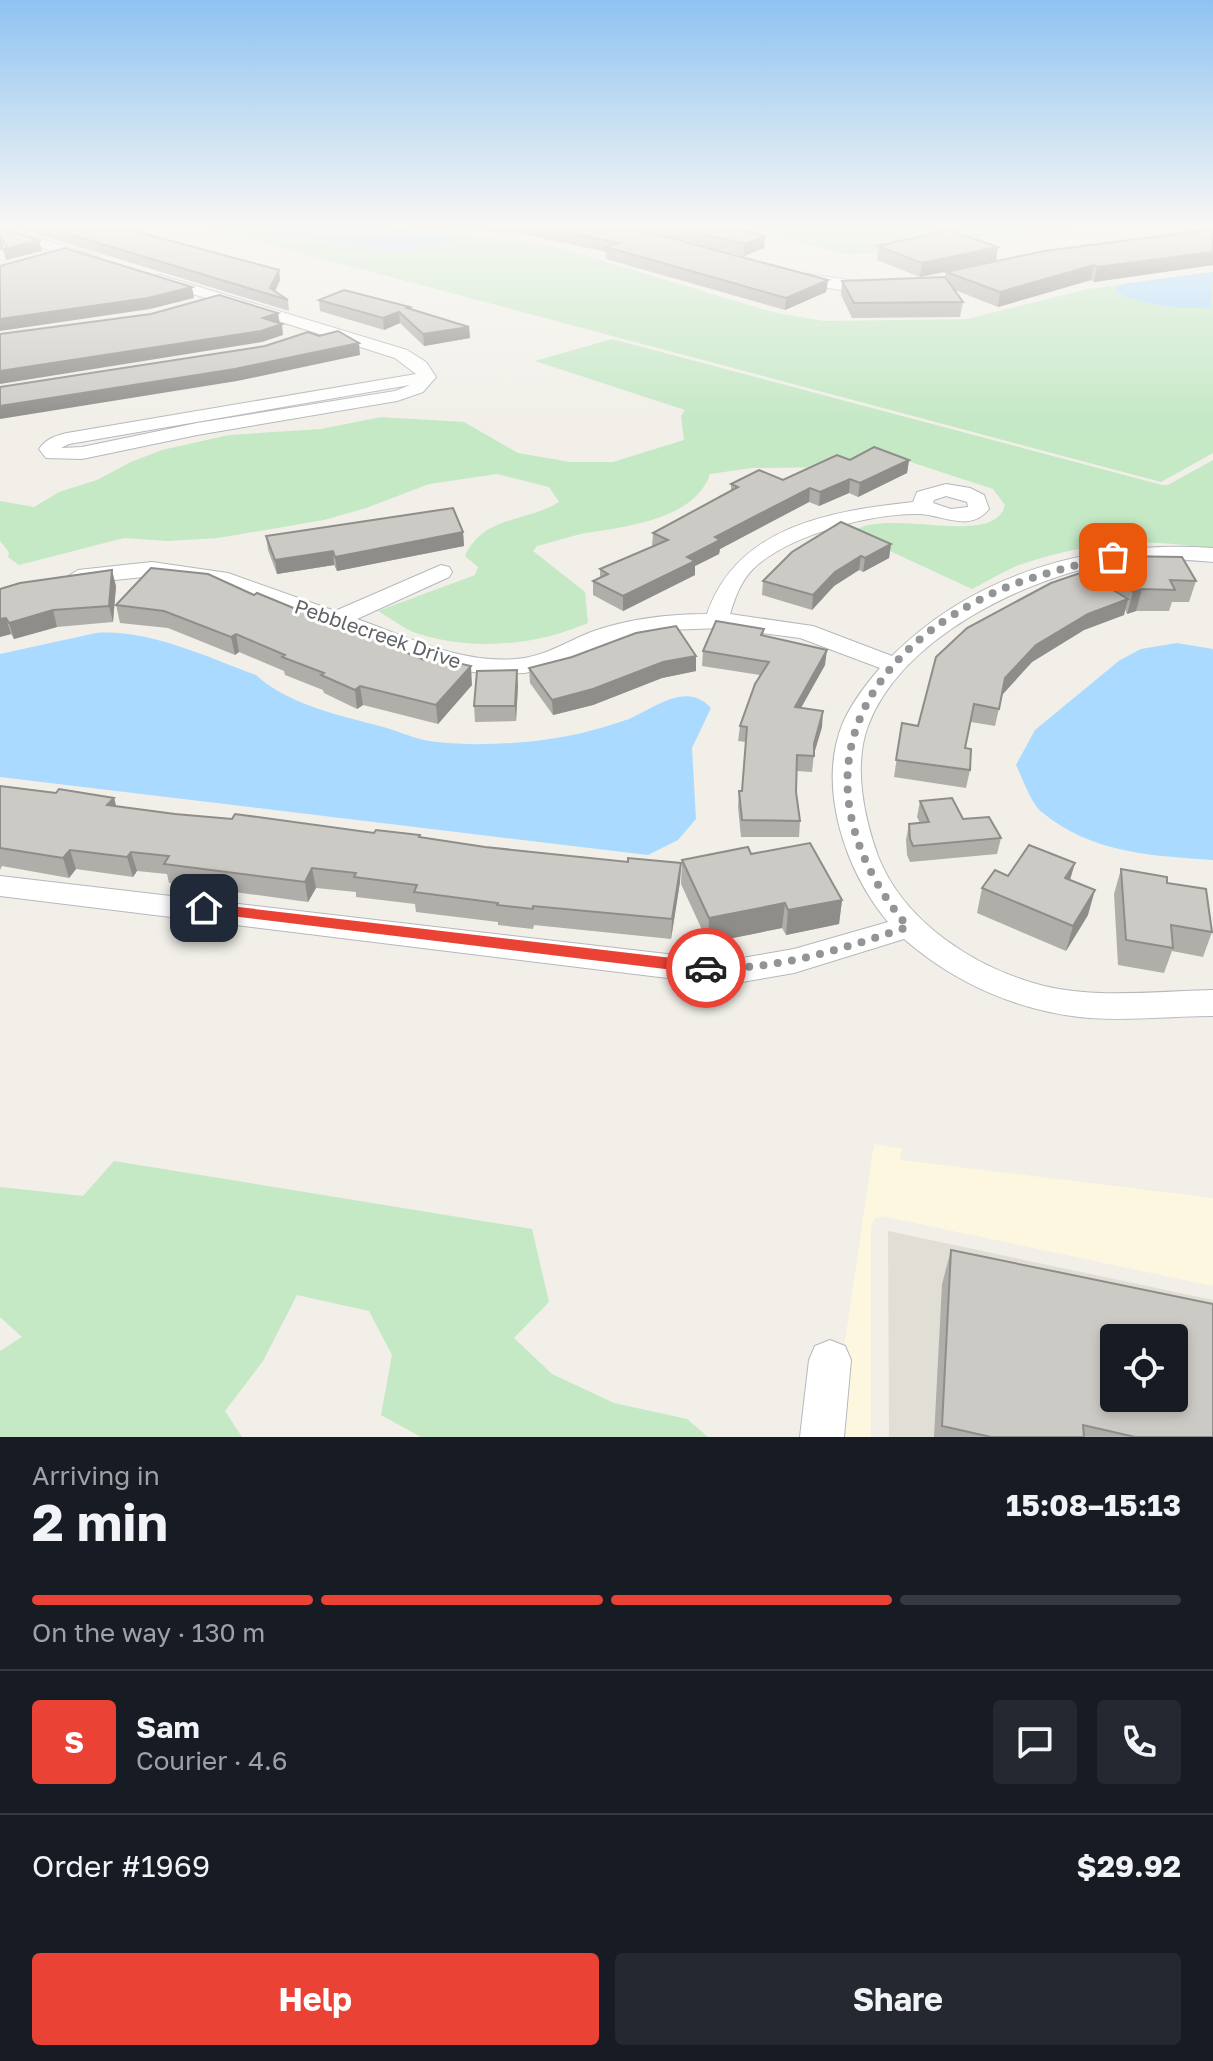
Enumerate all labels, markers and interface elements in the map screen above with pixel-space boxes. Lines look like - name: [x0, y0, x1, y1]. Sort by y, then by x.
- pin: [1079, 523, 1147, 591]
- icon: bag: [1091, 535, 1135, 579]
- street label: Pebblecreek Drive: [292, 593, 464, 673]
- pin: [170, 874, 238, 942]
- icon: home: [182, 886, 226, 930]
- courier: [666, 928, 746, 1008]
- icon: car: [684, 946, 728, 990]
- map controls: [1100, 1324, 1188, 1412]
- button: locate: [1100, 1324, 1188, 1412]
- text: Arriving in: [32, 1460, 160, 1491]
- text: 15:08–15:13: [1006, 1487, 1181, 1523]
- text: 2 min: [32, 1490, 168, 1552]
- text: On the way · 130 m: [32, 1617, 265, 1648]
- button: chat: [993, 1700, 1077, 1784]
- button: phone: [1097, 1700, 1181, 1784]
- text: Sam: [136, 1709, 200, 1745]
- text: S: [64, 1724, 84, 1760]
- text: Courier · 4.6: [136, 1745, 288, 1776]
- text: Order #1969: [32, 1848, 210, 1884]
- text: $29.92: [1077, 1848, 1181, 1884]
- button: Help: [32, 1953, 599, 2045]
- button: Share: [615, 1953, 1181, 2045]

